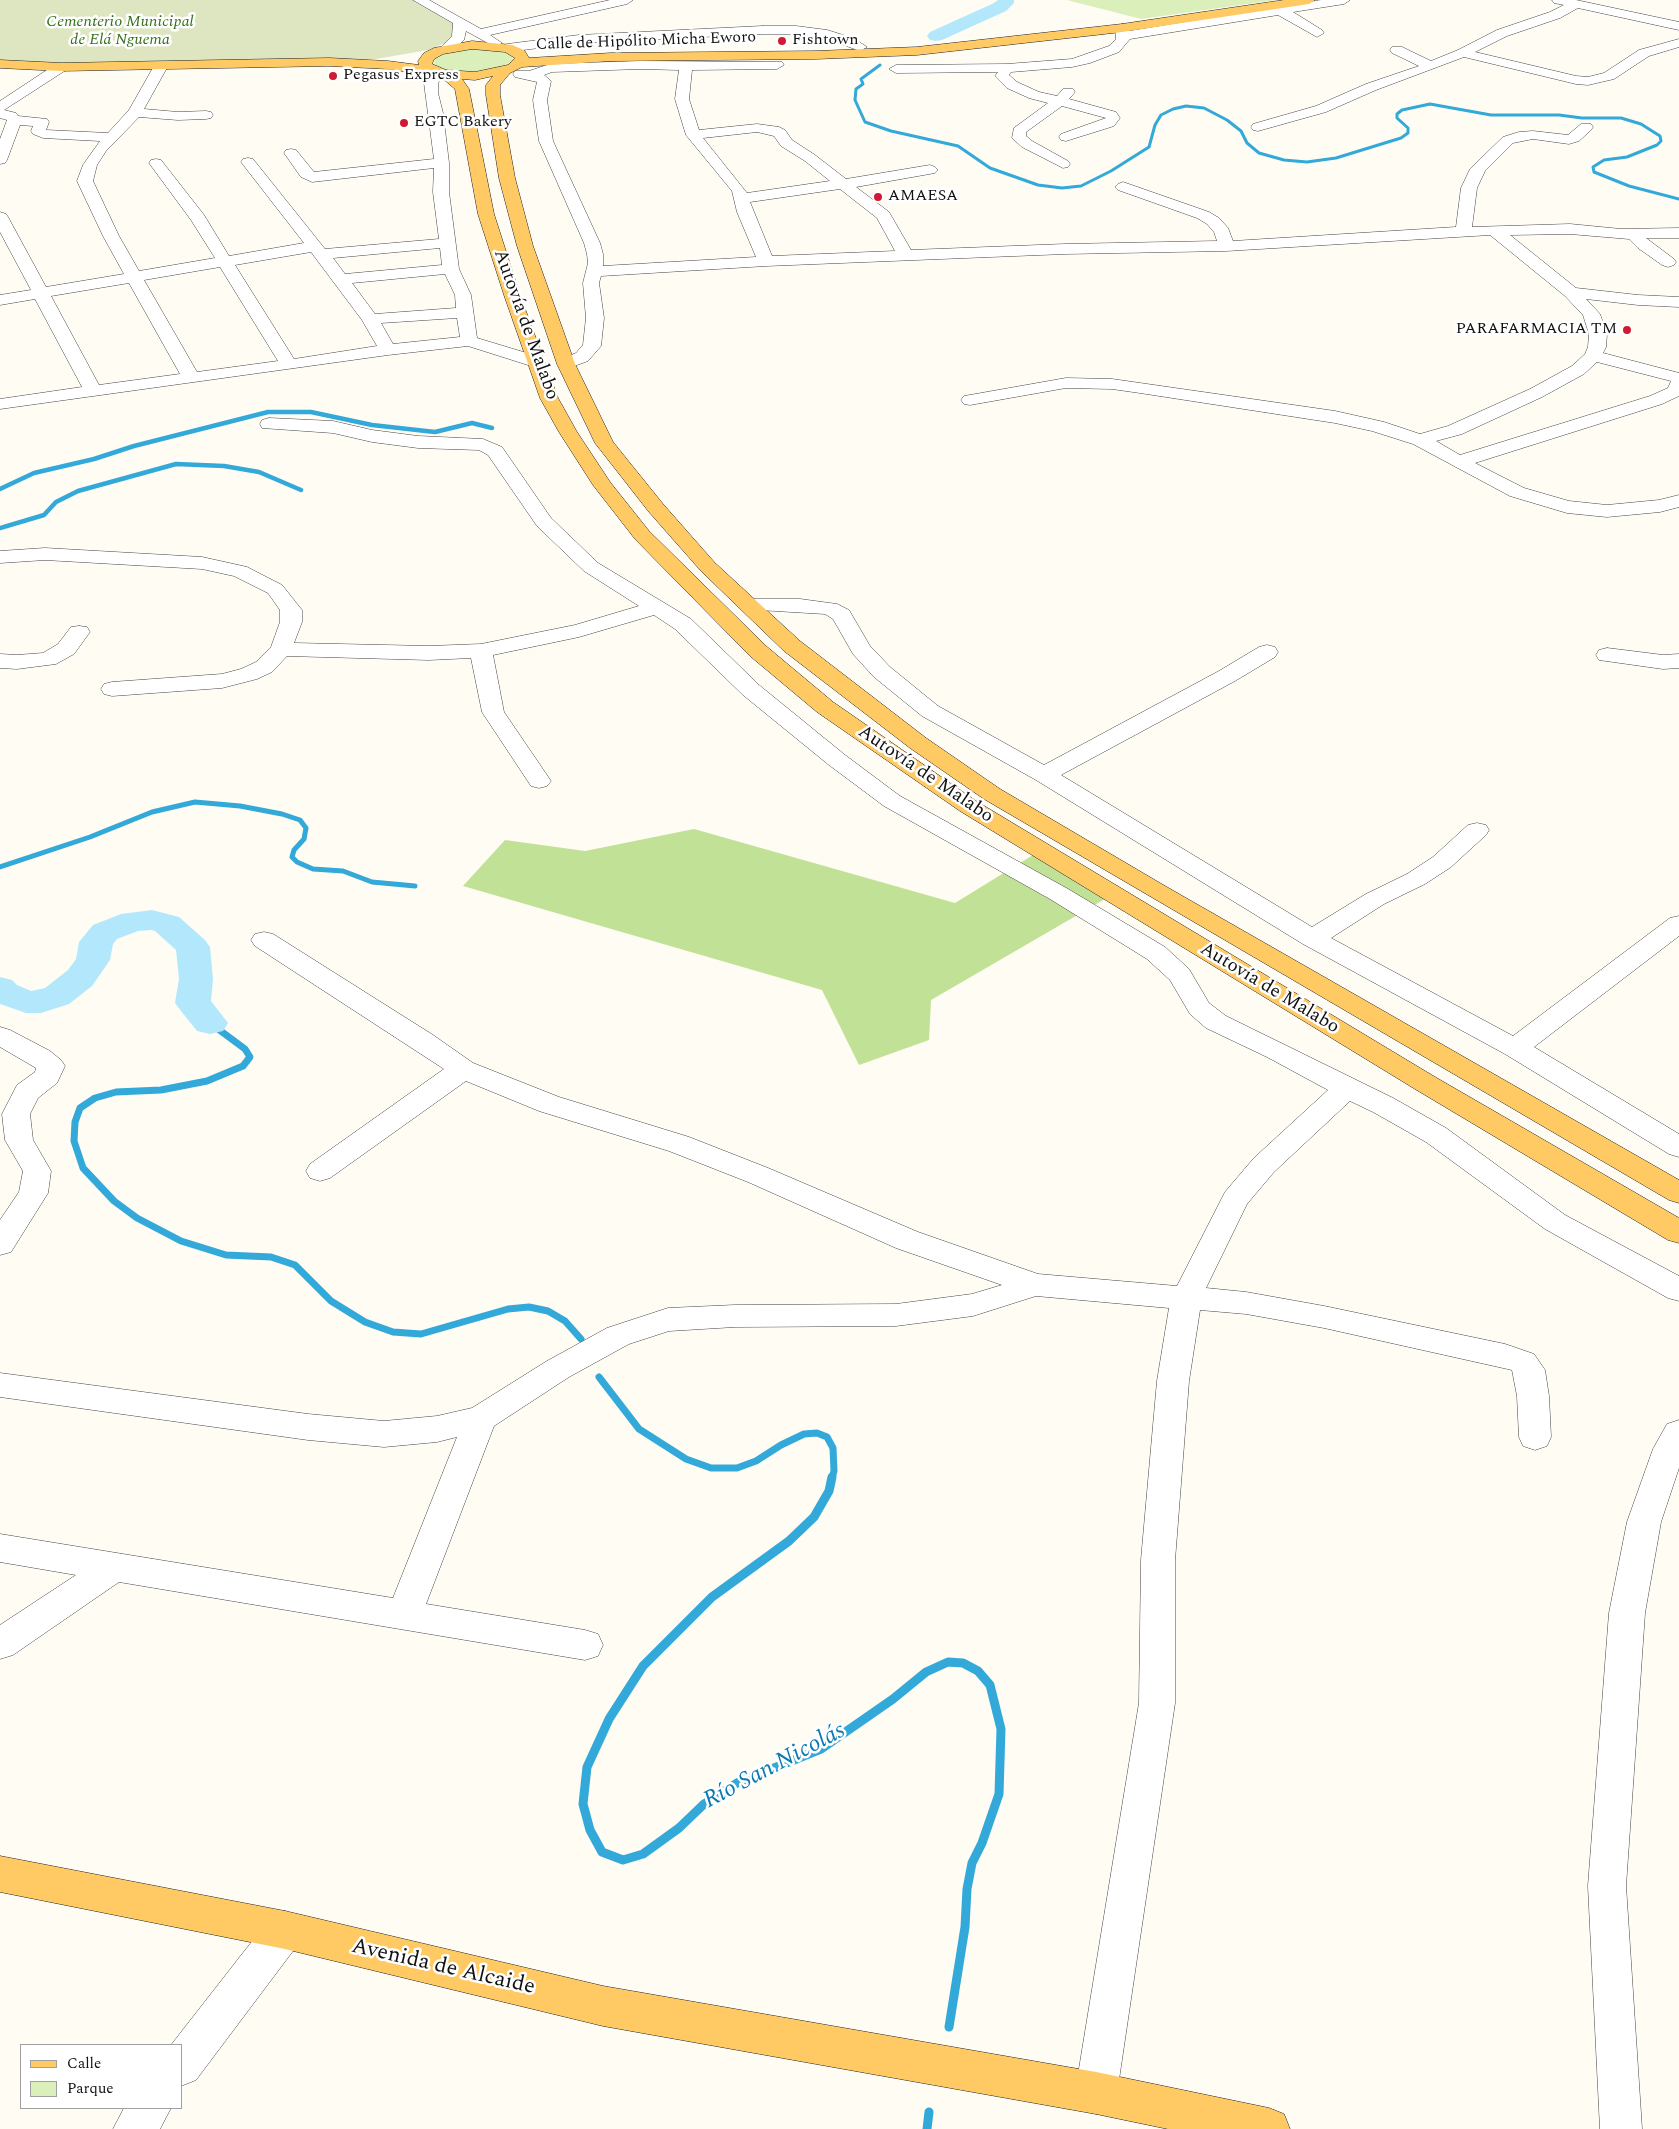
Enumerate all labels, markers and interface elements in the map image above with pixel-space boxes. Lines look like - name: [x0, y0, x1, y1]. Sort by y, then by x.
- park label: Cementerio Municipal de Elá Nguema: [46, 13, 194, 51]
- street label: Calle de Hipólito Micha Eworo: [536, 29, 756, 55]
- place label: Fishtown: [792, 31, 859, 51]
- marker: Fishtown: [776, 35, 788, 47]
- place label: Pegasus Express: [343, 66, 459, 86]
- marker: Pegasus Express: [327, 70, 339, 82]
- place label: EGTC Bakery: [414, 113, 512, 133]
- marker: EGTC Bakery: [398, 117, 410, 129]
- place label: AMAESA: [888, 187, 958, 207]
- marker: AMAESA: [872, 191, 884, 203]
- street label: Autovía de Malabo: [487, 247, 563, 403]
- place label: PARAFARMACIA TM: [1456, 320, 1617, 340]
- marker: PARAFARMACIA TM: [1621, 324, 1633, 336]
- street label: Autovía de Malabo: [853, 721, 997, 829]
- street label: Autovía de Malabo: [1195, 938, 1343, 1040]
- water label: Río San Nicolás: [699, 1718, 851, 1816]
- street label: Avenida de Alcaide: [349, 1934, 537, 2002]
- legend: [20, 2044, 182, 2109]
- text: Calle: [67, 2052, 101, 2075]
- text: Parque: [67, 2077, 114, 2100]

